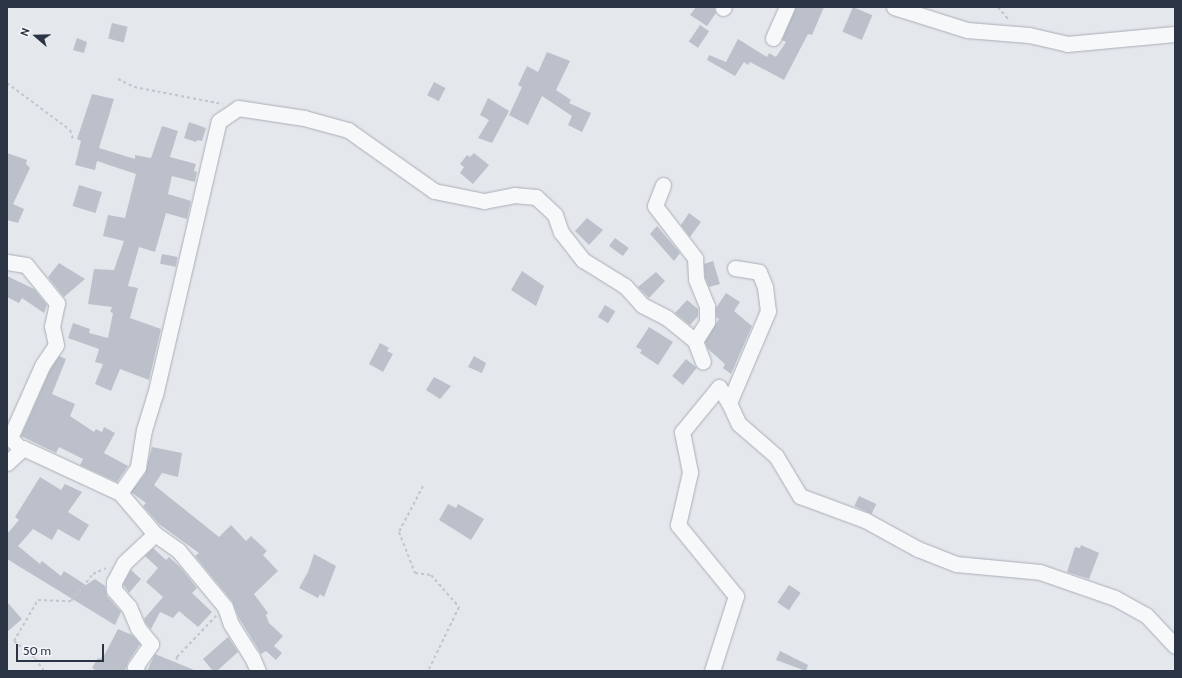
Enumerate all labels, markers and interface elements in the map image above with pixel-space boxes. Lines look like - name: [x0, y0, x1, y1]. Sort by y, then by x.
- north arrow: [16, 16, 56, 56]
- text: N: [17, 26, 33, 38]
- scale bar: [18, 636, 106, 662]
- text: 50 m: [23, 643, 51, 658]

